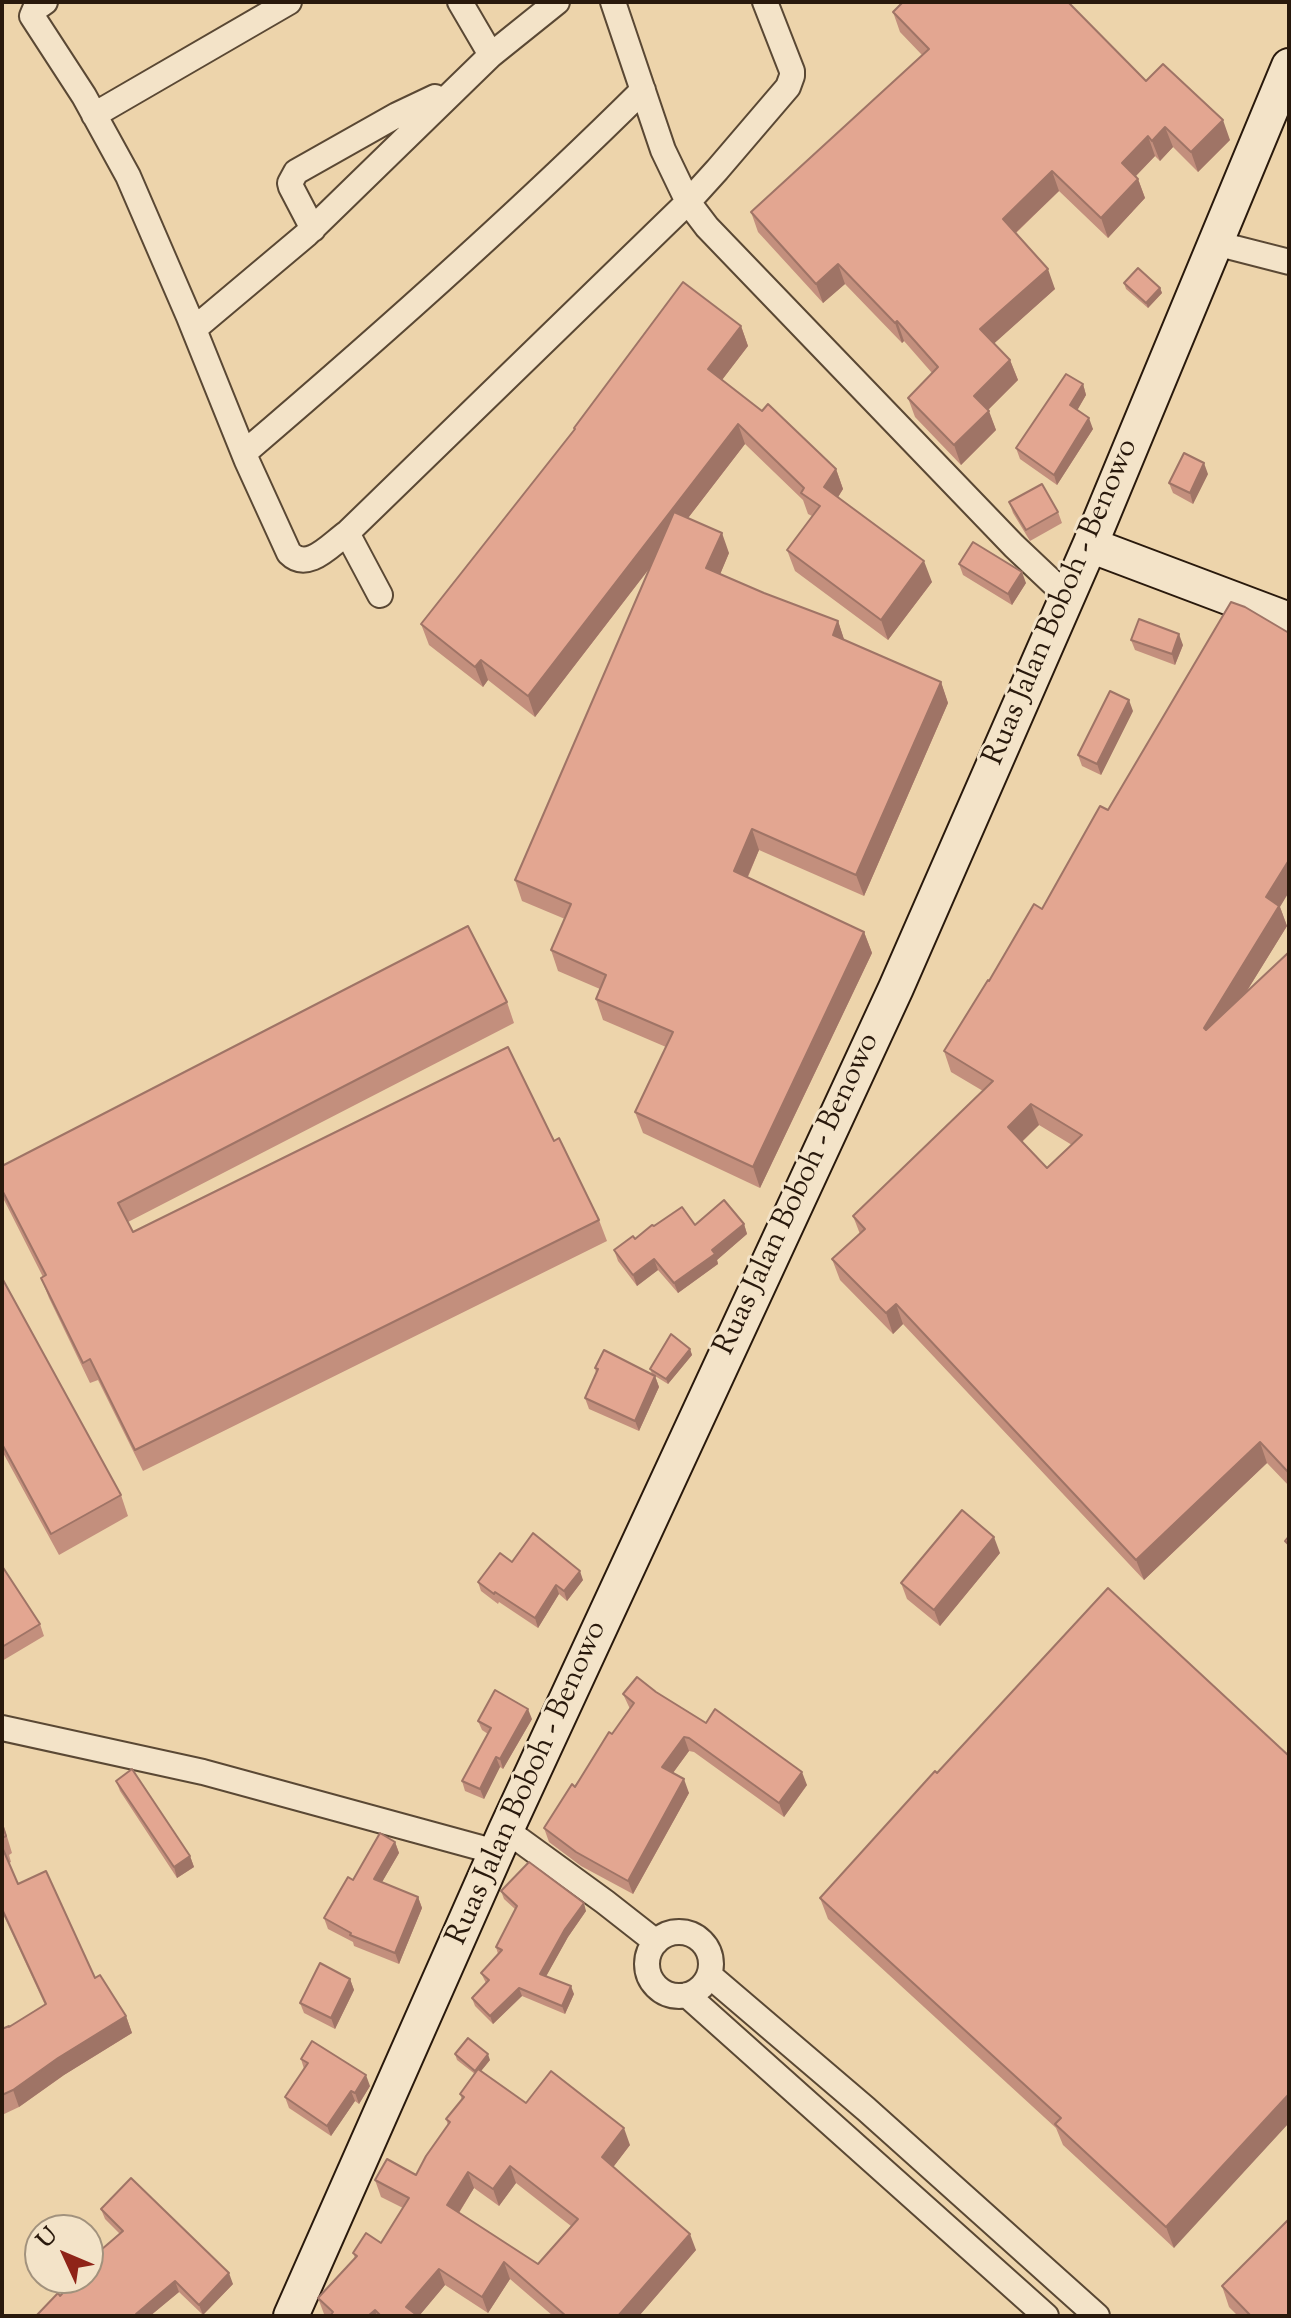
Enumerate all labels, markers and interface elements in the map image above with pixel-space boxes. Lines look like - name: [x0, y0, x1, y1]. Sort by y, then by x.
- street label: Ruas Jalan Boboh - Benowo: [978, 434, 1148, 772]
- street label: Ruas Jalan Boboh - Benowo: [709, 1028, 889, 1362]
- street label: Ruas Jalan Boboh - Benowo: [441, 1616, 617, 1952]
- north arrow: [24, 2214, 104, 2294]
- text: U: [30, 2221, 66, 2256]

